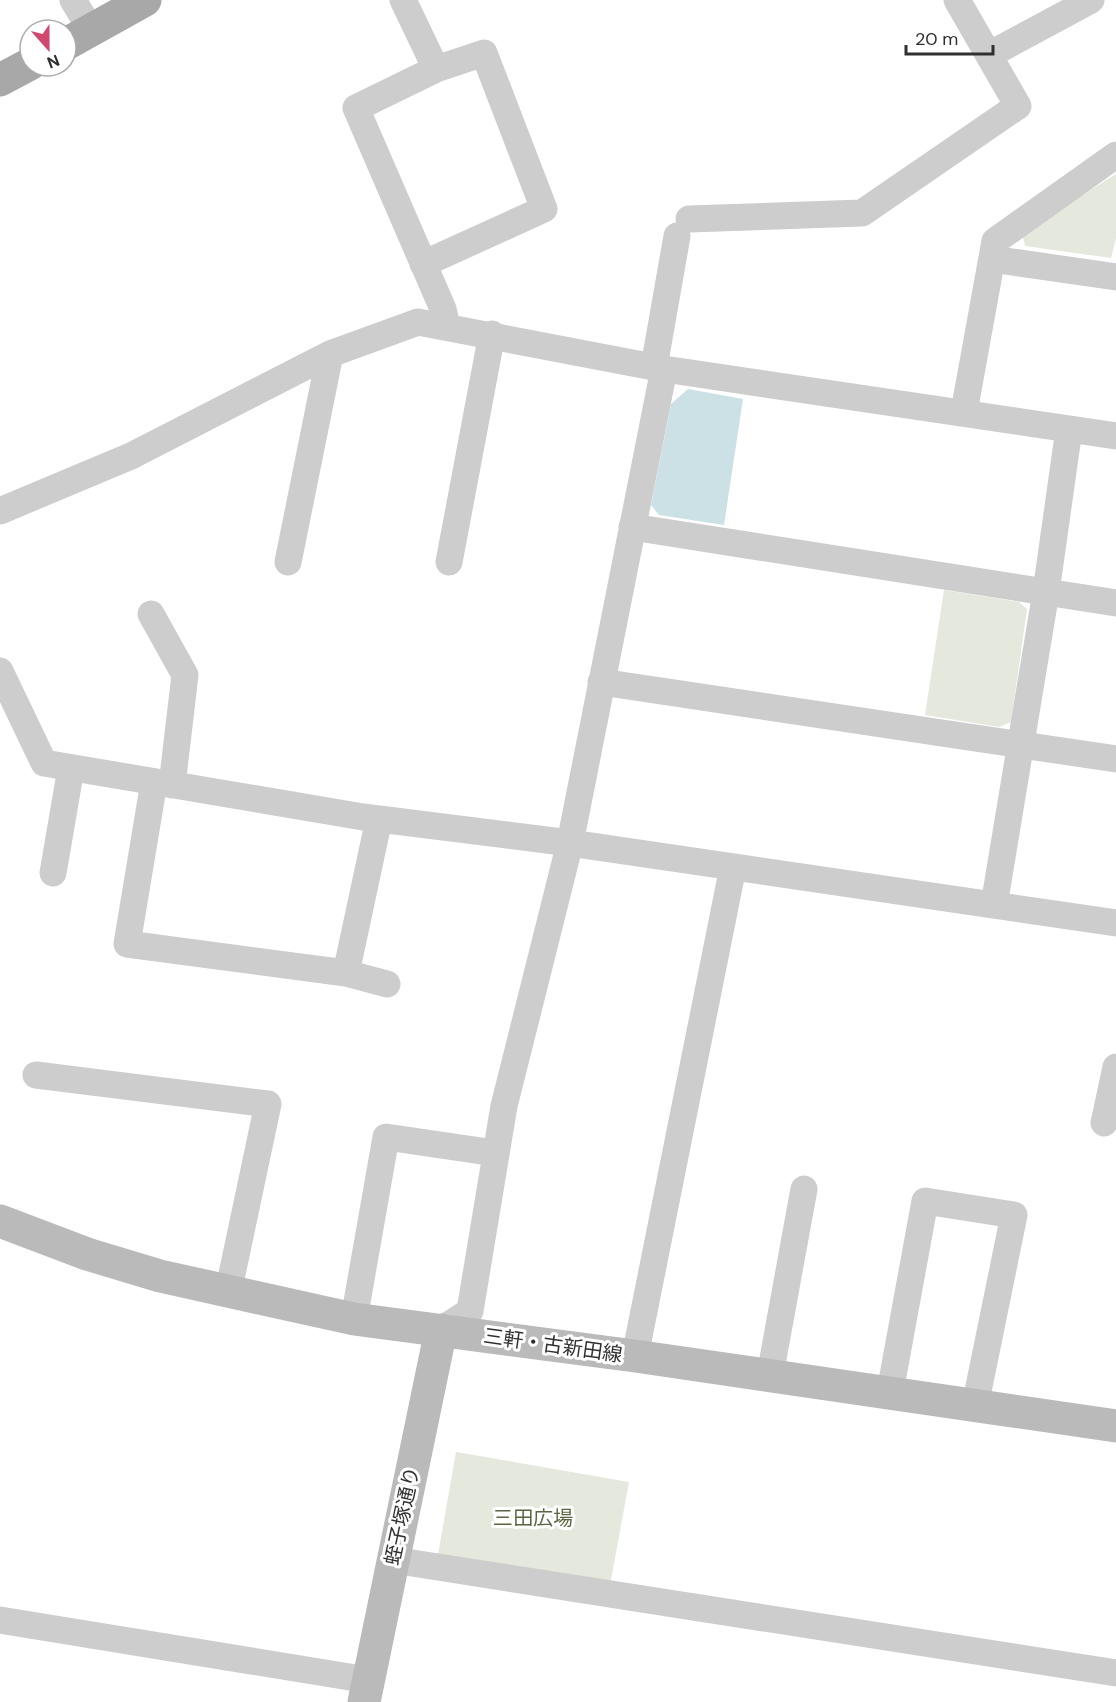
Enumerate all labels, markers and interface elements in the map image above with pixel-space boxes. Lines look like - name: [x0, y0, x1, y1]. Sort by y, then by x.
- north arrow: [18, 18, 78, 78]
- scale bar: [906, 18, 993, 56]
- text: 20 m: [915, 27, 958, 51]
- text: N: [44, 50, 62, 73]
- street label: 三軒・古新田線: [482, 1322, 624, 1368]
- street label: 蛭子塚通り: [379, 1464, 425, 1568]
- park label: 三田広場: [493, 1505, 573, 1531]

